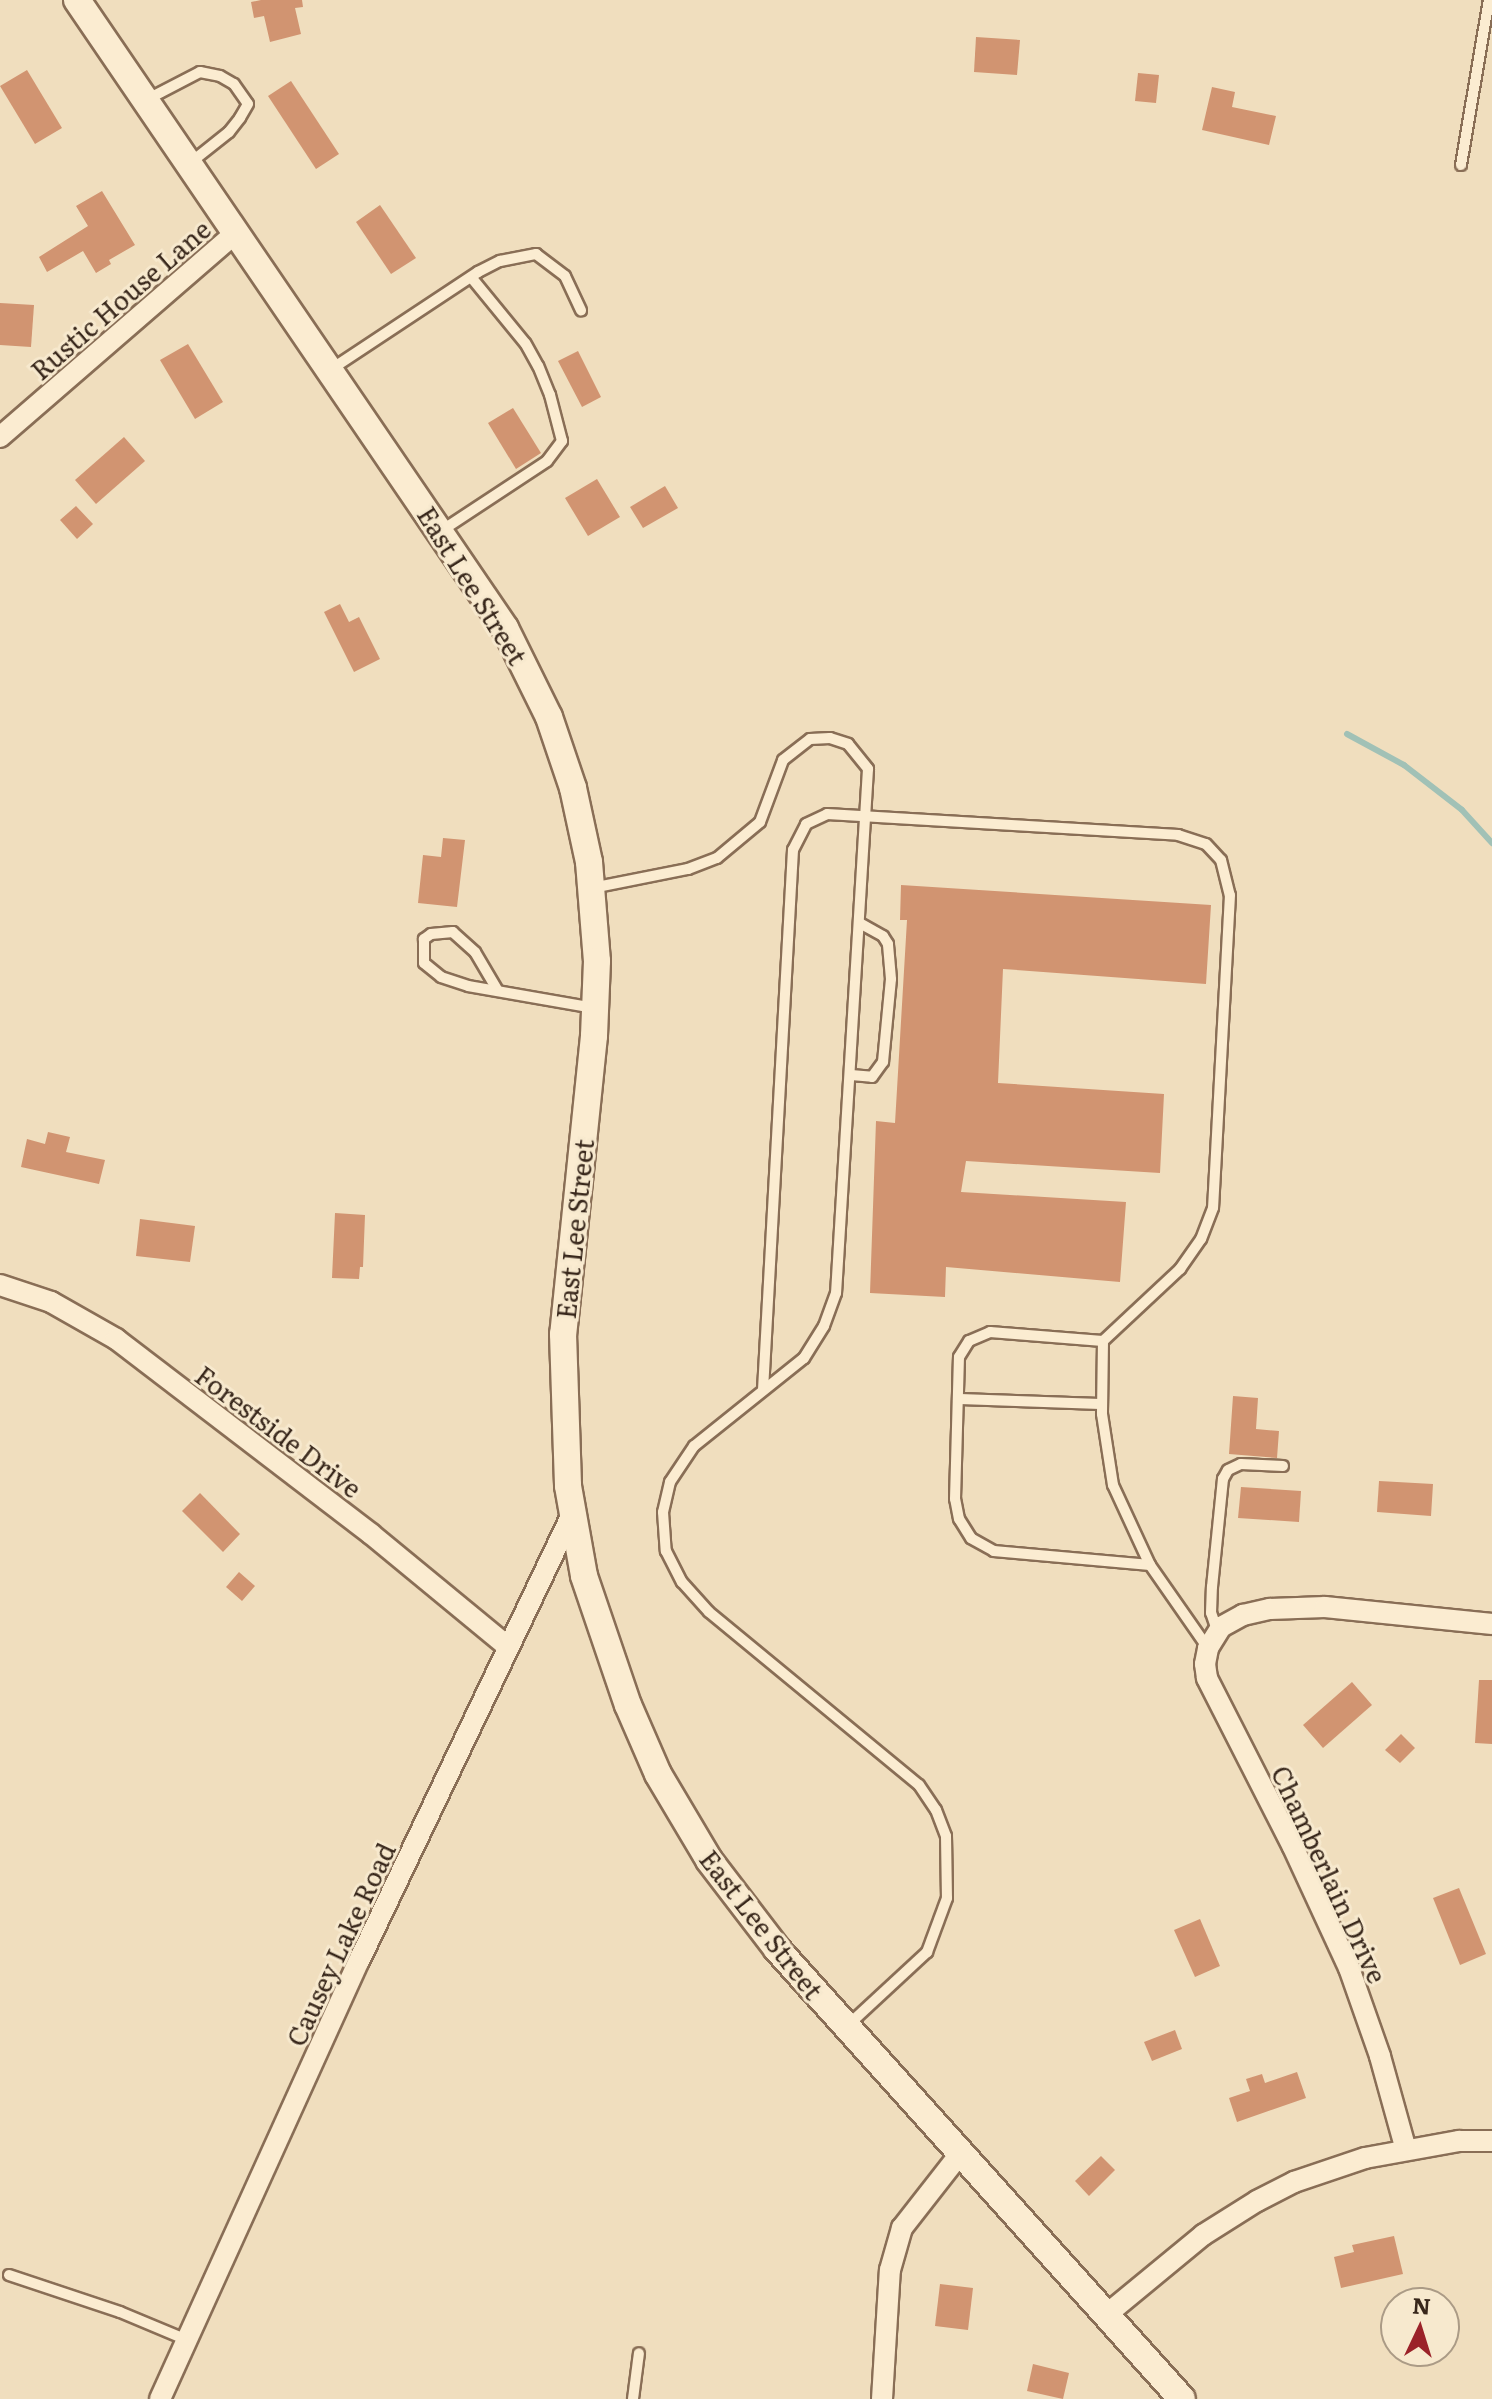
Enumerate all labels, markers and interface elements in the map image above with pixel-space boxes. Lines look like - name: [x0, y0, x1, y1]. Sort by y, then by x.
- street label: Rustic House Lane: [24, 213, 216, 385]
- street label: East Lee Street: [412, 500, 534, 670]
- street label: East Lee Street: [549, 1138, 599, 1320]
- street label: Forestside Drive: [190, 1358, 368, 1504]
- street label: Chamberlain Drive: [1266, 1760, 1394, 1988]
- street label: Causey Lake Road: [279, 1837, 401, 2051]
- street label: East Lee Street: [694, 1843, 830, 2005]
- north arrow: [1380, 2287, 1460, 2367]
- text: N: [1411, 2287, 1432, 2322]

